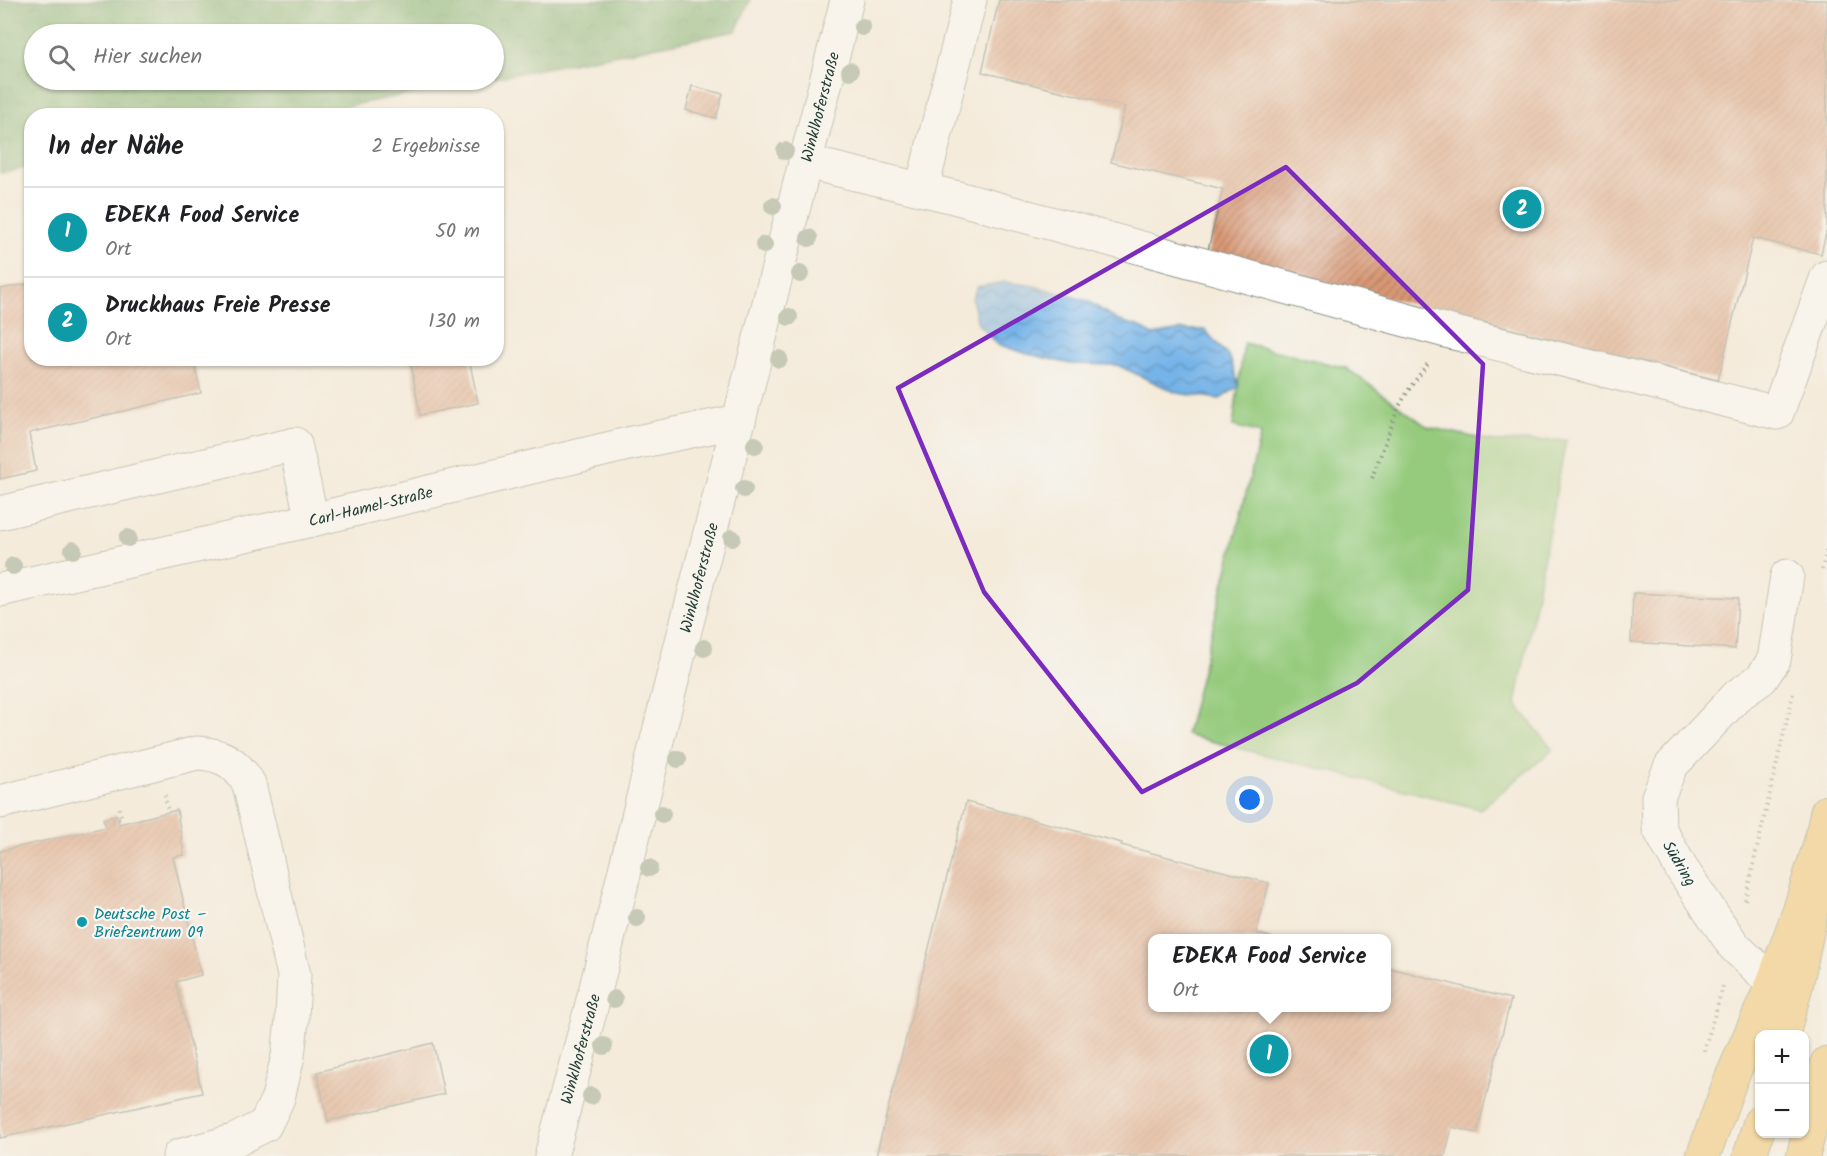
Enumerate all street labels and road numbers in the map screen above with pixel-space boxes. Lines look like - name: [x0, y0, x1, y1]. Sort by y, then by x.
- street label: Winklhoferstraße: [795, 49, 847, 165]
- street label: Carl-Hamel-Straße: [306, 480, 436, 534]
- street label: Winklhoferstraße: [674, 520, 726, 636]
- street label: Südring: [1655, 836, 1702, 891]
- street label: Winklhoferstraße: [555, 992, 608, 1107]

